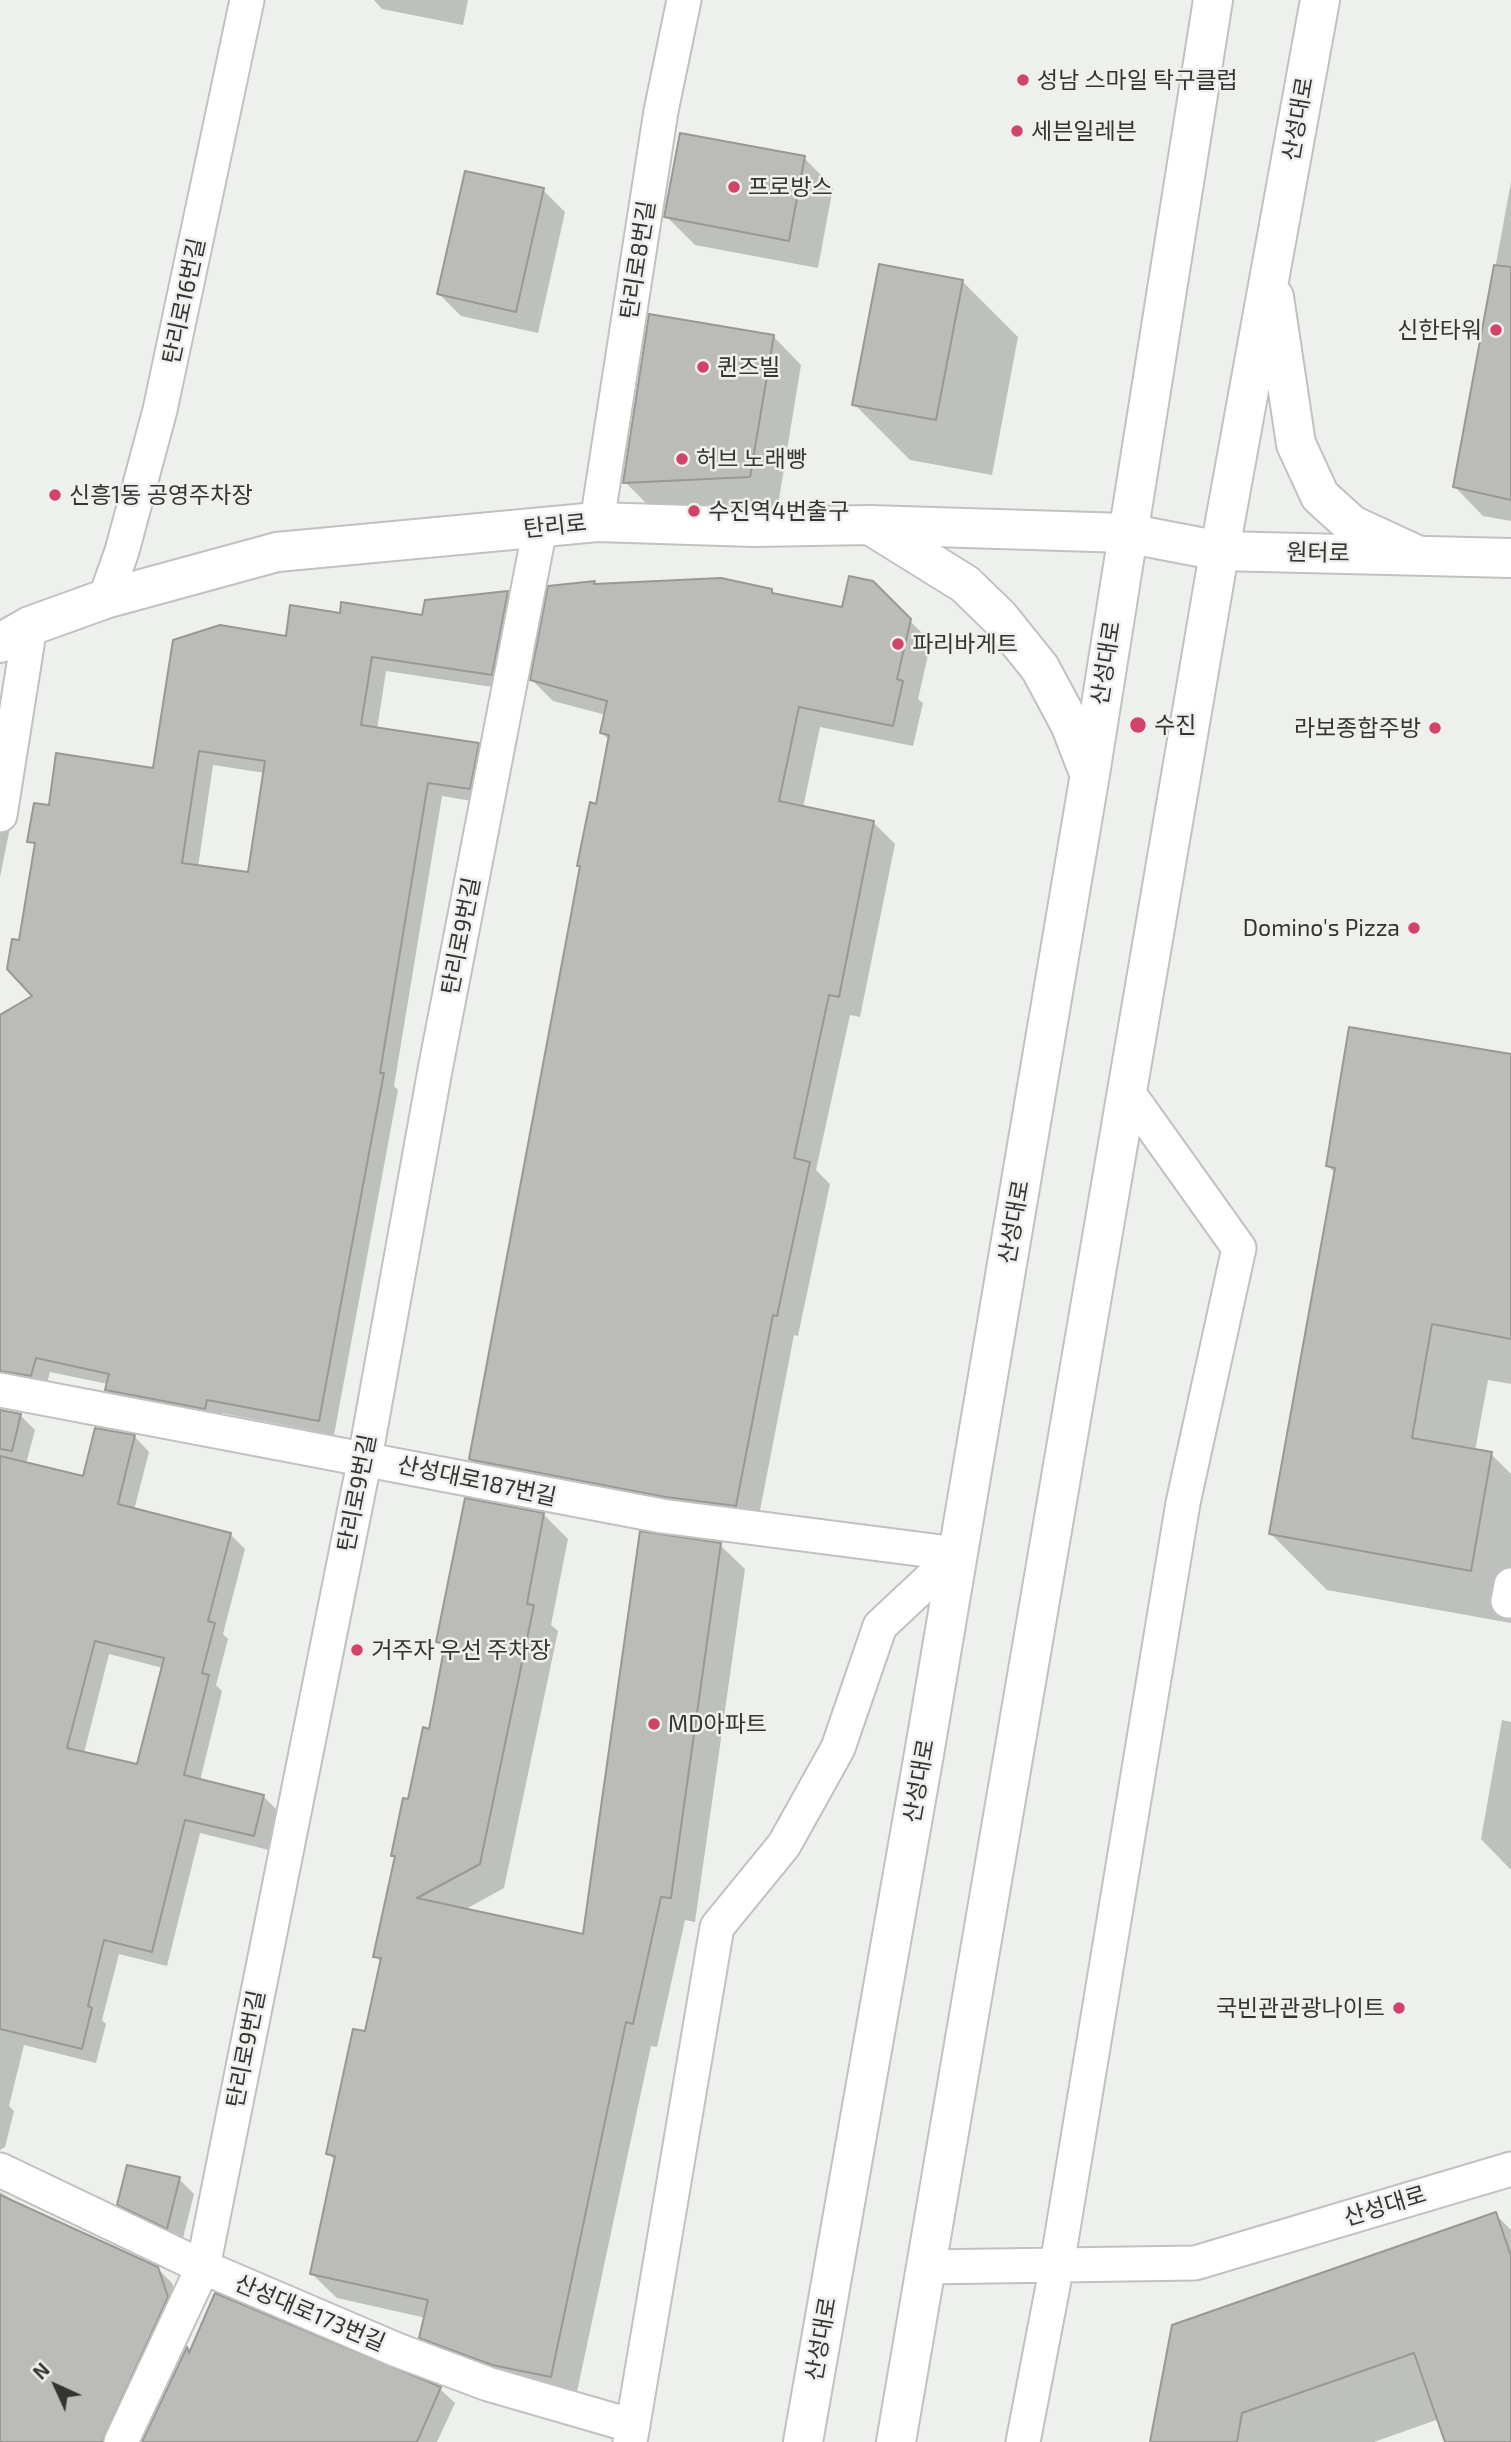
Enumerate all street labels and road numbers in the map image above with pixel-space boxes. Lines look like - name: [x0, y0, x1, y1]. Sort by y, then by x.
- street label: 산성대로: [1277, 75, 1319, 163]
- street label: 탄리로8번길: [615, 199, 661, 321]
- street label: 탄리로16번길: [157, 235, 211, 367]
- street label: 탄리로: [522, 509, 588, 543]
- street label: 원터로: [1286, 539, 1350, 567]
- street label: 산성대로: [1086, 619, 1126, 707]
- street label: 탄리로9번길: [436, 875, 486, 997]
- street label: 산성대로: [993, 1178, 1035, 1266]
- street label: 탄리로9번길: [332, 1432, 382, 1554]
- street label: 산성대로187번길: [395, 1451, 559, 1511]
- street label: 산성대로: [898, 1737, 940, 1825]
- street label: 탄리로9번길: [221, 1988, 271, 2110]
- street label: 산성대로: [1340, 2180, 1430, 2232]
- street label: 산성대로173번길: [231, 2269, 389, 2357]
- street label: 산성대로: [800, 2295, 842, 2383]

